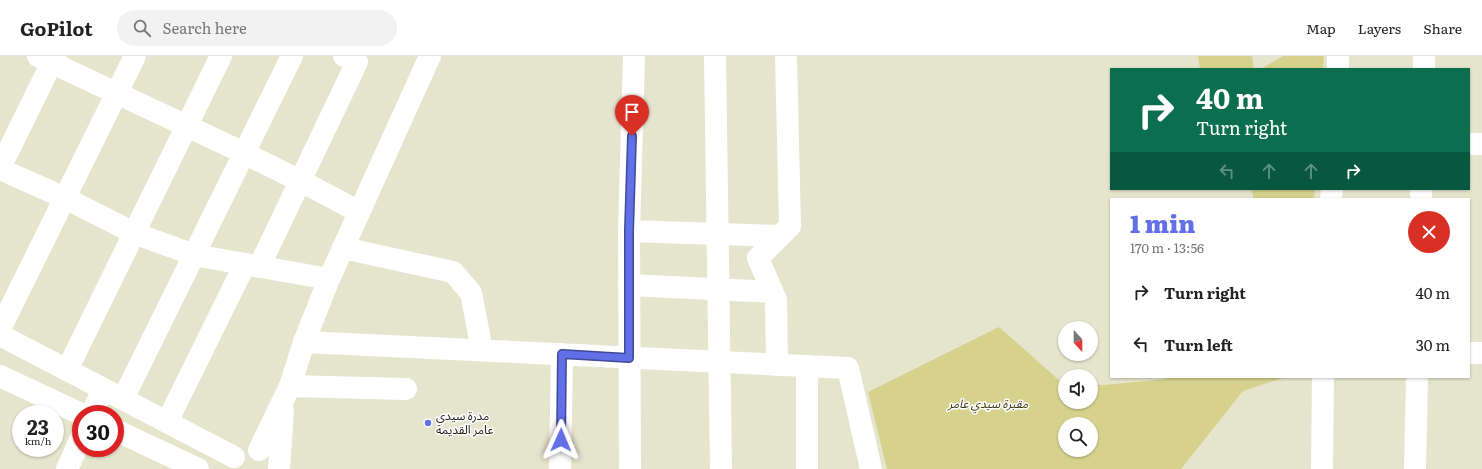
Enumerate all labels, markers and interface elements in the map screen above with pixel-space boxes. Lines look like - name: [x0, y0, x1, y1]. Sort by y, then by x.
- search box: [117, 10, 397, 46]
- text: GoPilot: [20, 14, 93, 42]
- text: Search here: [163, 16, 247, 39]
- icon: search: [131, 17, 153, 39]
- text: Map: [1306, 18, 1336, 38]
- text: Layers: [1358, 18, 1401, 38]
- text: Share: [1423, 18, 1462, 38]
- text: 40 m: [1196, 76, 1264, 118]
- icon: right: [1130, 84, 1182, 136]
- pin: [615, 95, 649, 136]
- icon: arrive: [621, 101, 643, 123]
- text: Turn right: [1196, 114, 1287, 141]
- icon: left: [1216, 160, 1238, 182]
- icon: ahead: [1258, 160, 1280, 182]
- icon: ahead: [1300, 160, 1322, 182]
- icon: right: [1342, 160, 1364, 182]
- text: 1 min: [1130, 205, 1195, 240]
- button: close: [1408, 211, 1450, 253]
- text: 170 m · 13:56: [1130, 238, 1204, 257]
- icon: right: [1130, 281, 1152, 303]
- text: Turn right: [1164, 281, 1246, 304]
- text: 40 m: [1416, 281, 1450, 304]
- north arrow: [1058, 321, 1098, 361]
- map controls: [1058, 321, 1098, 457]
- icon: left: [1130, 333, 1152, 355]
- text: Turn left: [1164, 333, 1233, 356]
- text: 30 m: [1416, 333, 1450, 356]
- button: sound: [1058, 369, 1098, 409]
- park label: مقبرة سيدي عامر: [947, 394, 1029, 414]
- speed limit sign: 30: [72, 405, 124, 457]
- place label: مدرة سيدي عامر القديمة: [436, 406, 494, 438]
- text: 23: [27, 411, 49, 441]
- button: search: [1058, 417, 1098, 457]
- marker: مدرة سيدي عامر القديمة: [423, 418, 433, 428]
- position arrow: [540, 419, 582, 461]
- text: km/h: [25, 433, 51, 448]

